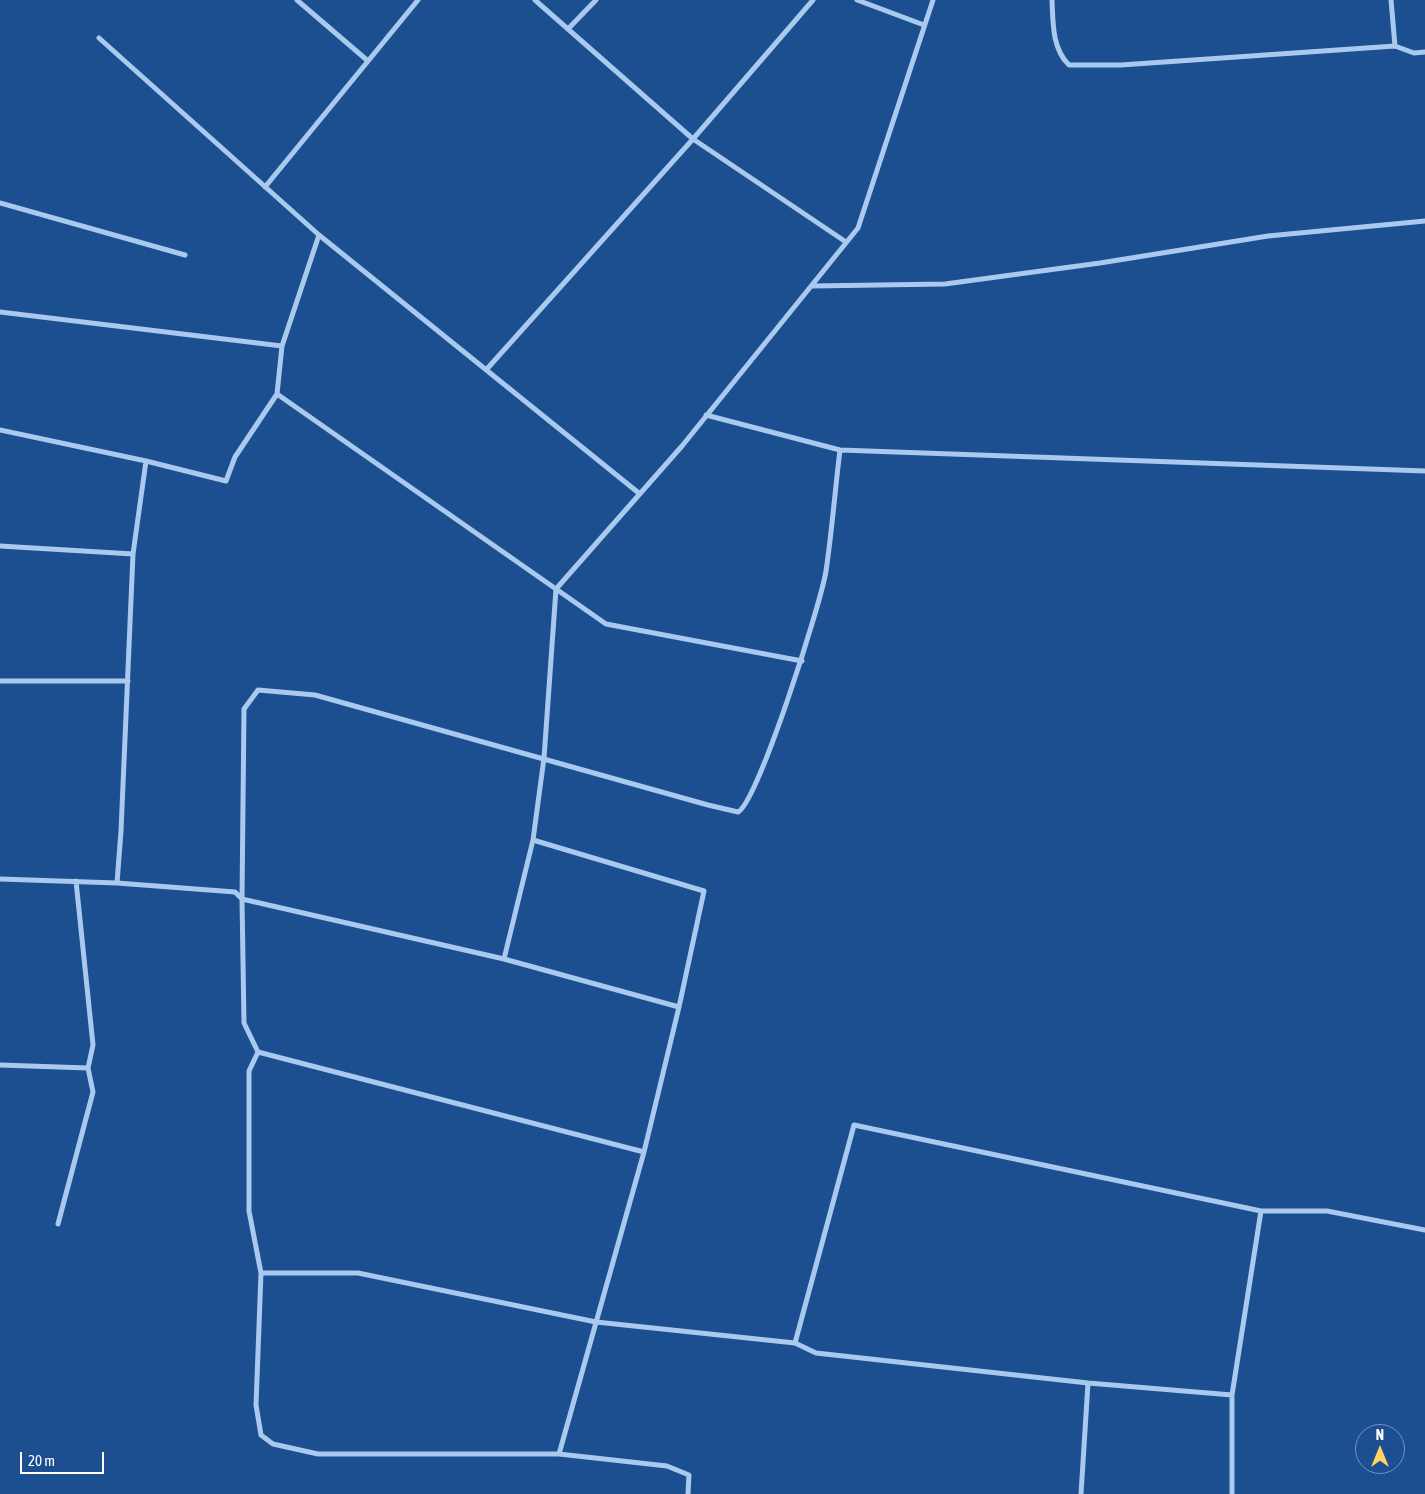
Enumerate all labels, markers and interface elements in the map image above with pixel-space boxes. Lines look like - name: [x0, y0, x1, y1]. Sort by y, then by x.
- north arrow: [1355, 1424, 1405, 1474]
- text: N: [1376, 1427, 1384, 1443]
- scale bar: [22, 1442, 106, 1474]
- text: 20 m: [28, 1452, 55, 1469]

